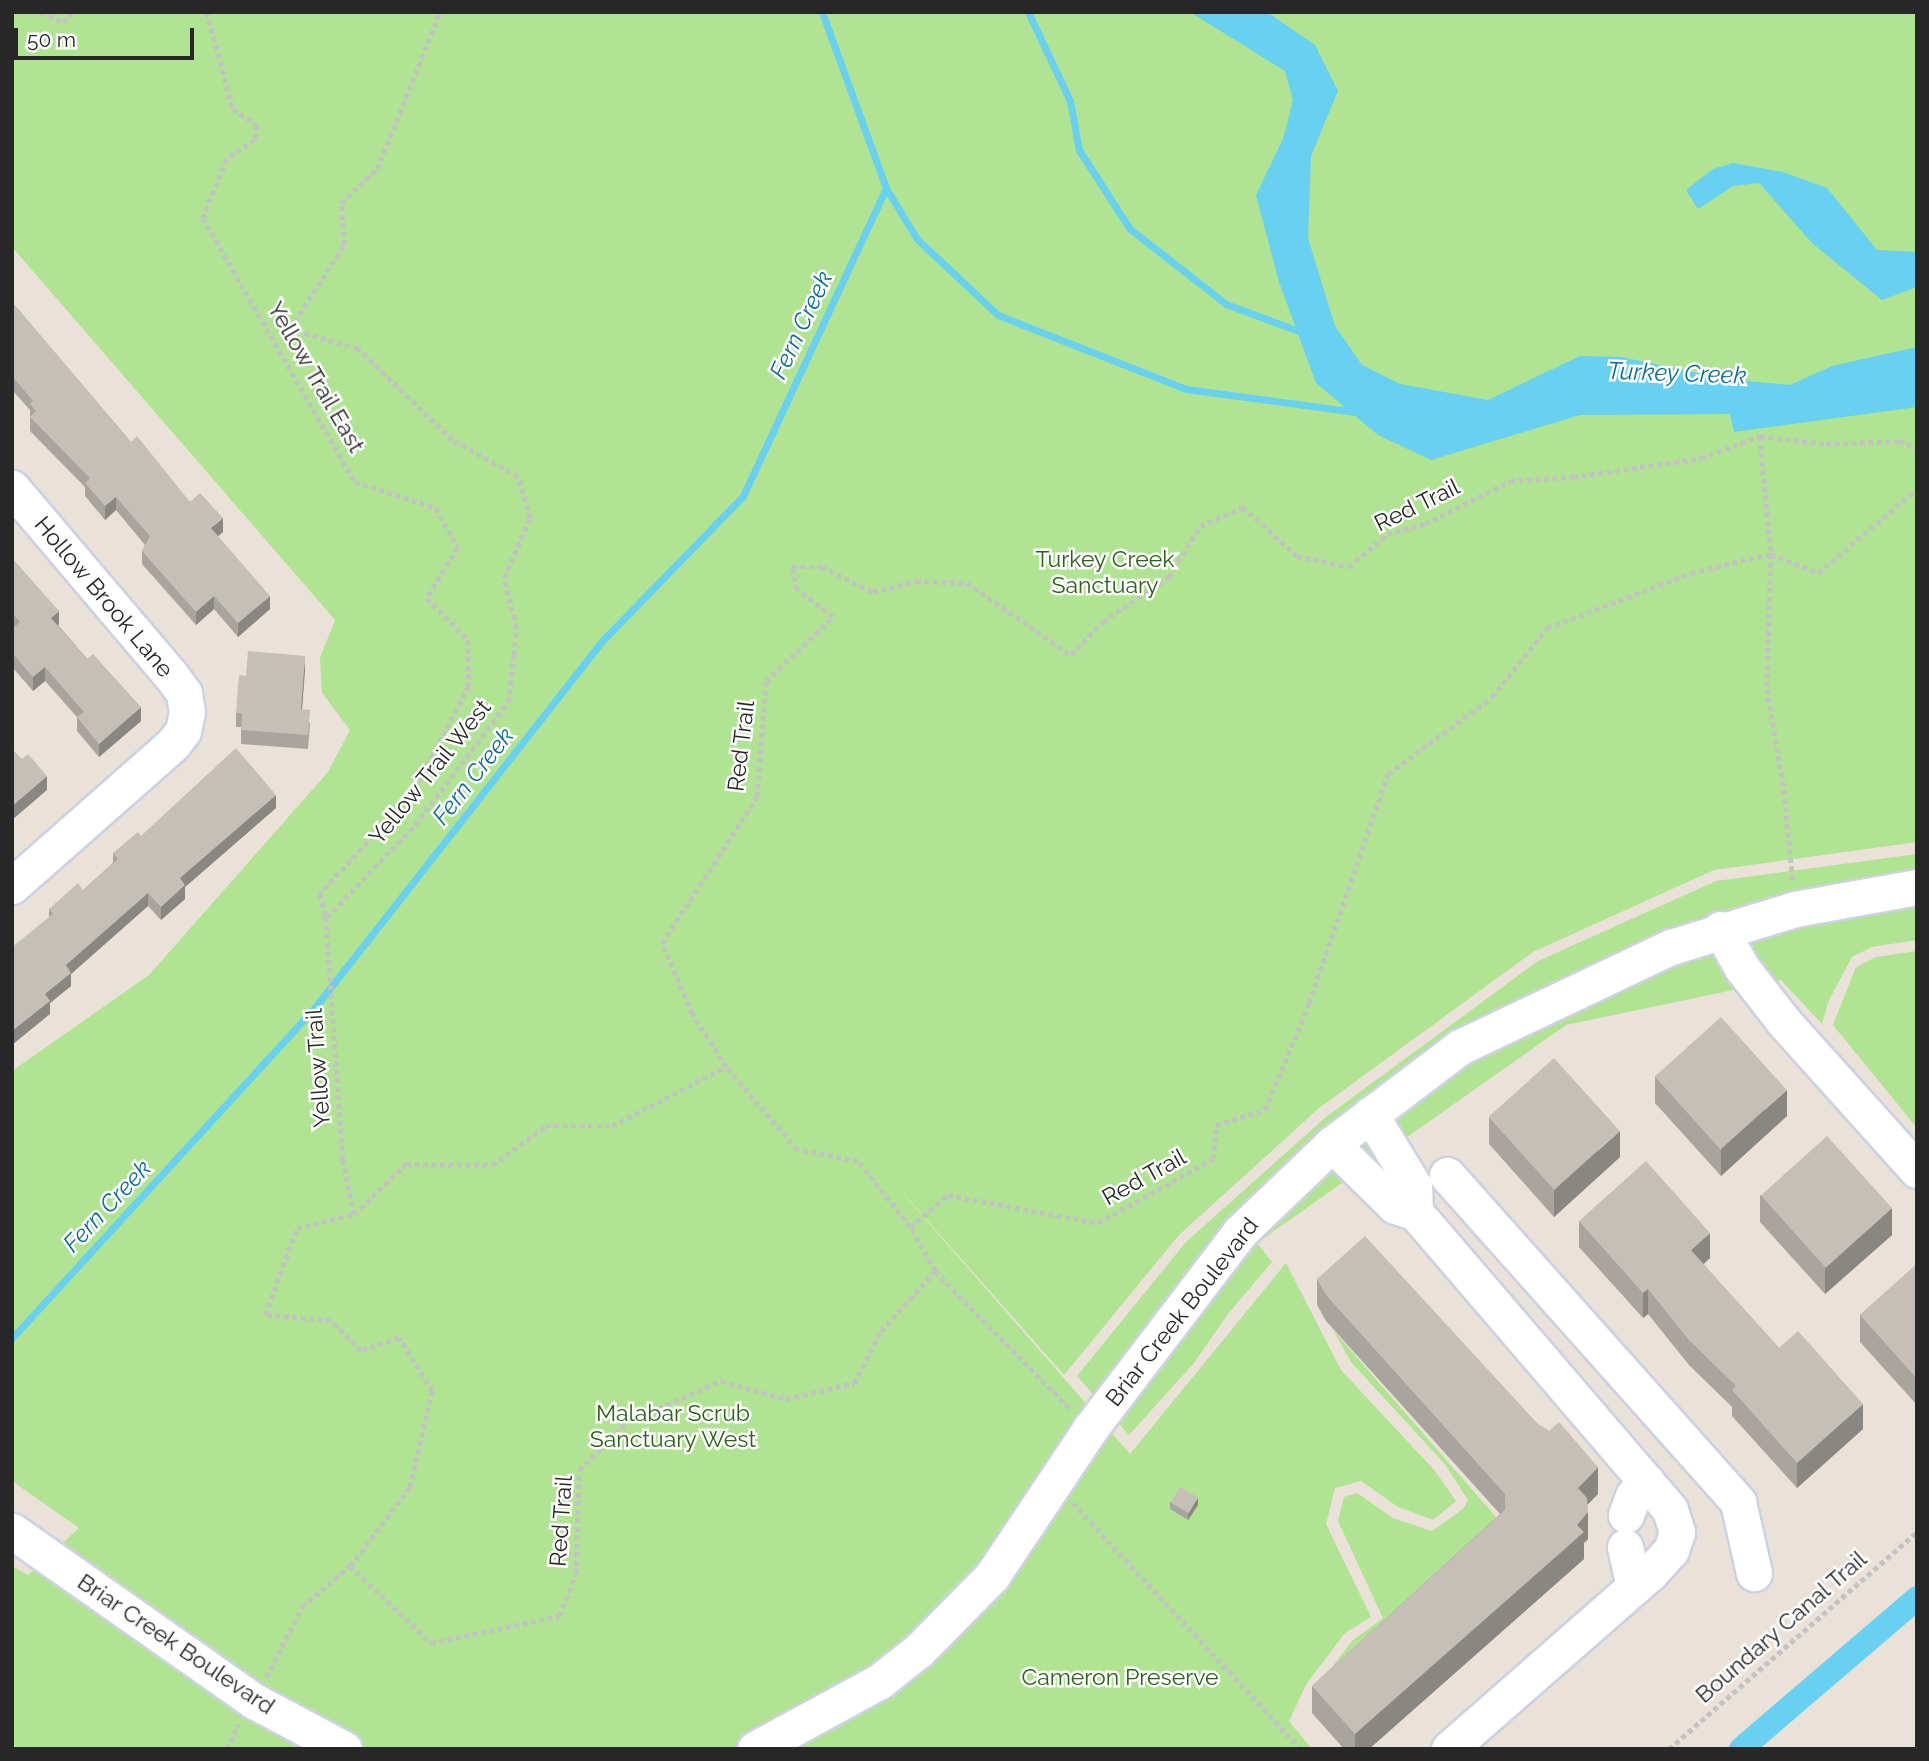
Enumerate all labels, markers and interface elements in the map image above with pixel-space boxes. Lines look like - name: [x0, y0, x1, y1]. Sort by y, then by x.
- scale bar: [18, 14, 198, 58]
- text: 50 m: [27, 27, 76, 52]
- water label: Fern Creek: [764, 267, 838, 383]
- street label: Yellow Trail East: [261, 296, 371, 458]
- water label: Turkey Creek: [1607, 356, 1747, 390]
- street label: Red Trail: [1370, 472, 1464, 538]
- street label: Hollow Brook Lane: [28, 511, 180, 683]
- park label: Turkey Creek Sanctuary: [1035, 545, 1175, 599]
- street label: Yellow Trail West: [362, 693, 498, 851]
- street label: Red Trail: [722, 699, 760, 793]
- water label: Fern Creek: [426, 722, 520, 830]
- street label: Yellow Trail: [300, 1007, 336, 1129]
- street label: Red Trail: [1097, 1143, 1191, 1211]
- water label: Fern Creek: [57, 1154, 157, 1258]
- street label: Briar Creek Boulevard: [1100, 1212, 1264, 1412]
- park label: Malabar Scrub Sanctuary West: [589, 1399, 757, 1453]
- street label: Red Trail: [544, 1474, 578, 1568]
- street label: Boundary Canal Trail: [1689, 1545, 1873, 1709]
- street label: Briar Creek Boulevard: [72, 1568, 280, 1720]
- park label: Cameron Preserve: [1021, 1663, 1219, 1691]

